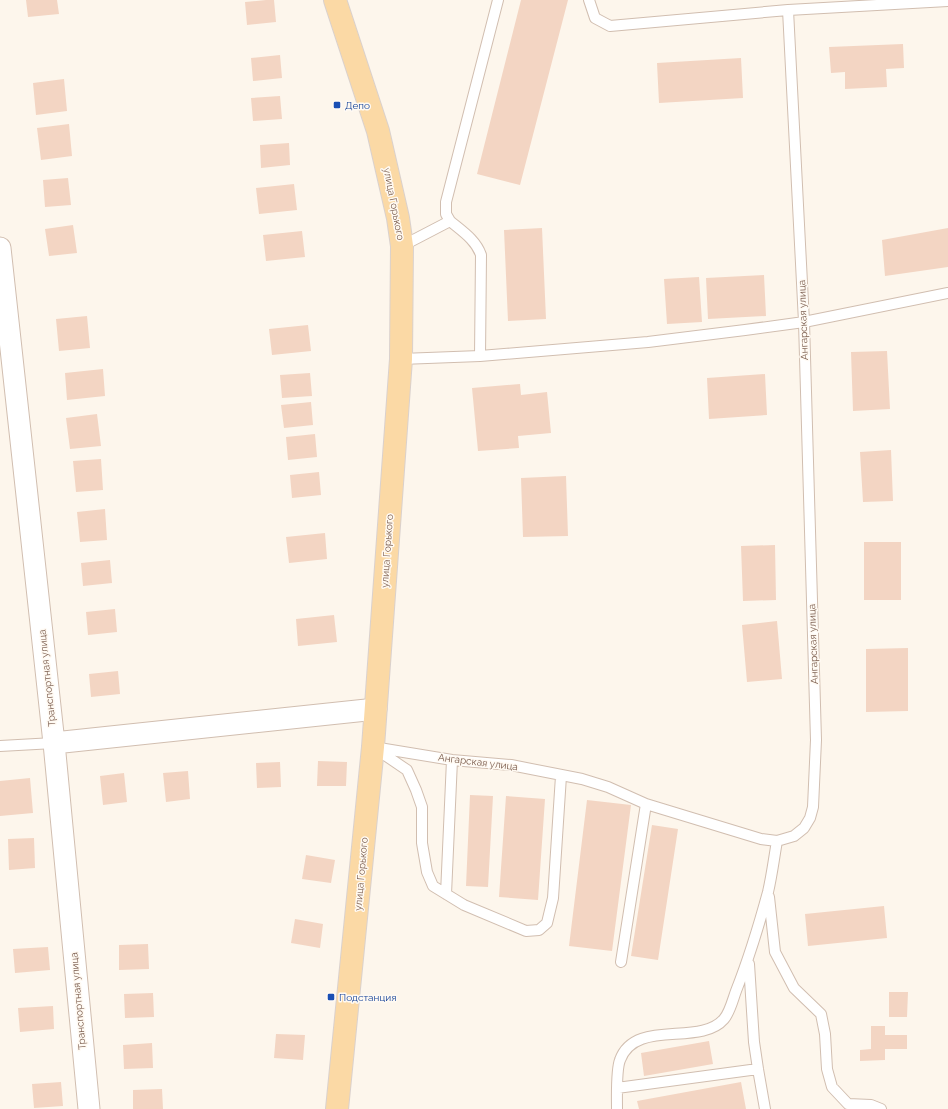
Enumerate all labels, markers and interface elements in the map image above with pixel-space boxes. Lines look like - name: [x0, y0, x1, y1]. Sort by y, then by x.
- marker: Депо: [332, 100, 342, 110]
- place label: Депо: [345, 100, 370, 111]
- street label: улица Горького: [382, 167, 406, 241]
- street label: Ангарская улица: [796, 280, 810, 360]
- street label: улица Горького: [379, 514, 395, 588]
- street label: Ангарская улица: [806, 604, 820, 684]
- street label: Транспортная улица: [36, 629, 58, 727]
- street label: Ангарская улица: [438, 752, 518, 772]
- street label: улица Горького: [352, 837, 370, 911]
- street label: Транспортная улица: [68, 952, 88, 1050]
- marker: Подстанция: [326, 992, 336, 1002]
- place label: Подстанция: [339, 992, 396, 1003]

